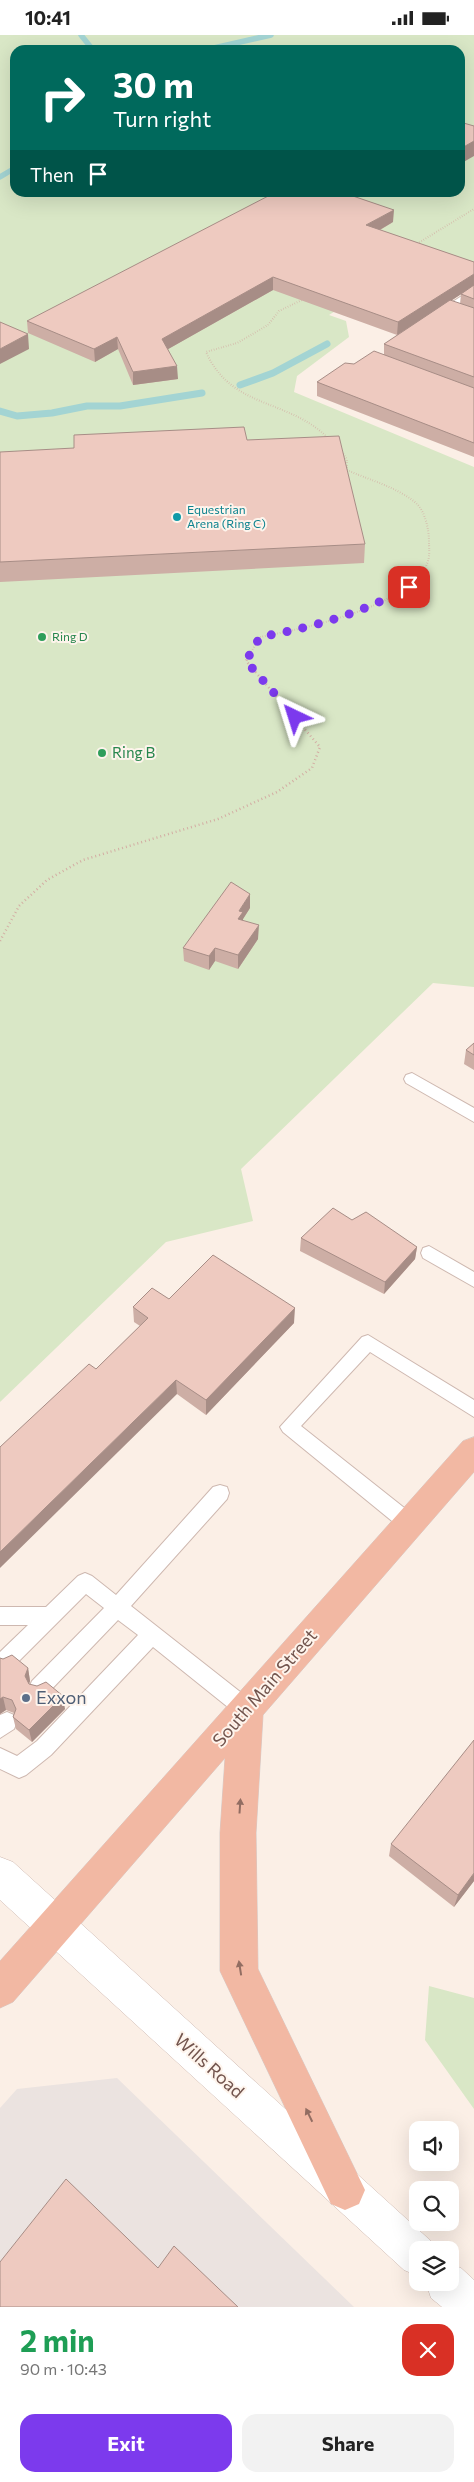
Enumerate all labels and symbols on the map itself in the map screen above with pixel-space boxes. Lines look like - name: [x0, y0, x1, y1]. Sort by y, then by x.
- place label: Equestrian Arena (Ring C): [187, 502, 266, 530]
- marker: Equestrian Arena (Ring C): [171, 511, 183, 523]
- pin: [388, 566, 430, 608]
- place label: Ring D: [52, 629, 88, 643]
- marker: Ring D: [36, 631, 48, 643]
- position arrow: [268, 690, 320, 742]
- place label: Ring B: [112, 743, 156, 761]
- marker: Ring B: [96, 747, 108, 759]
- street label: South Main Street: [207, 1624, 321, 1751]
- place label: Exxon: [36, 1686, 87, 1708]
- marker: Exxon: [20, 1692, 32, 1704]
- one-way arrow: [236, 1798, 244, 1814]
- one-way arrow: [236, 1960, 244, 1976]
- street label: Wills Road: [170, 2028, 249, 2102]
- one-way arrow: [305, 2108, 313, 2122]

